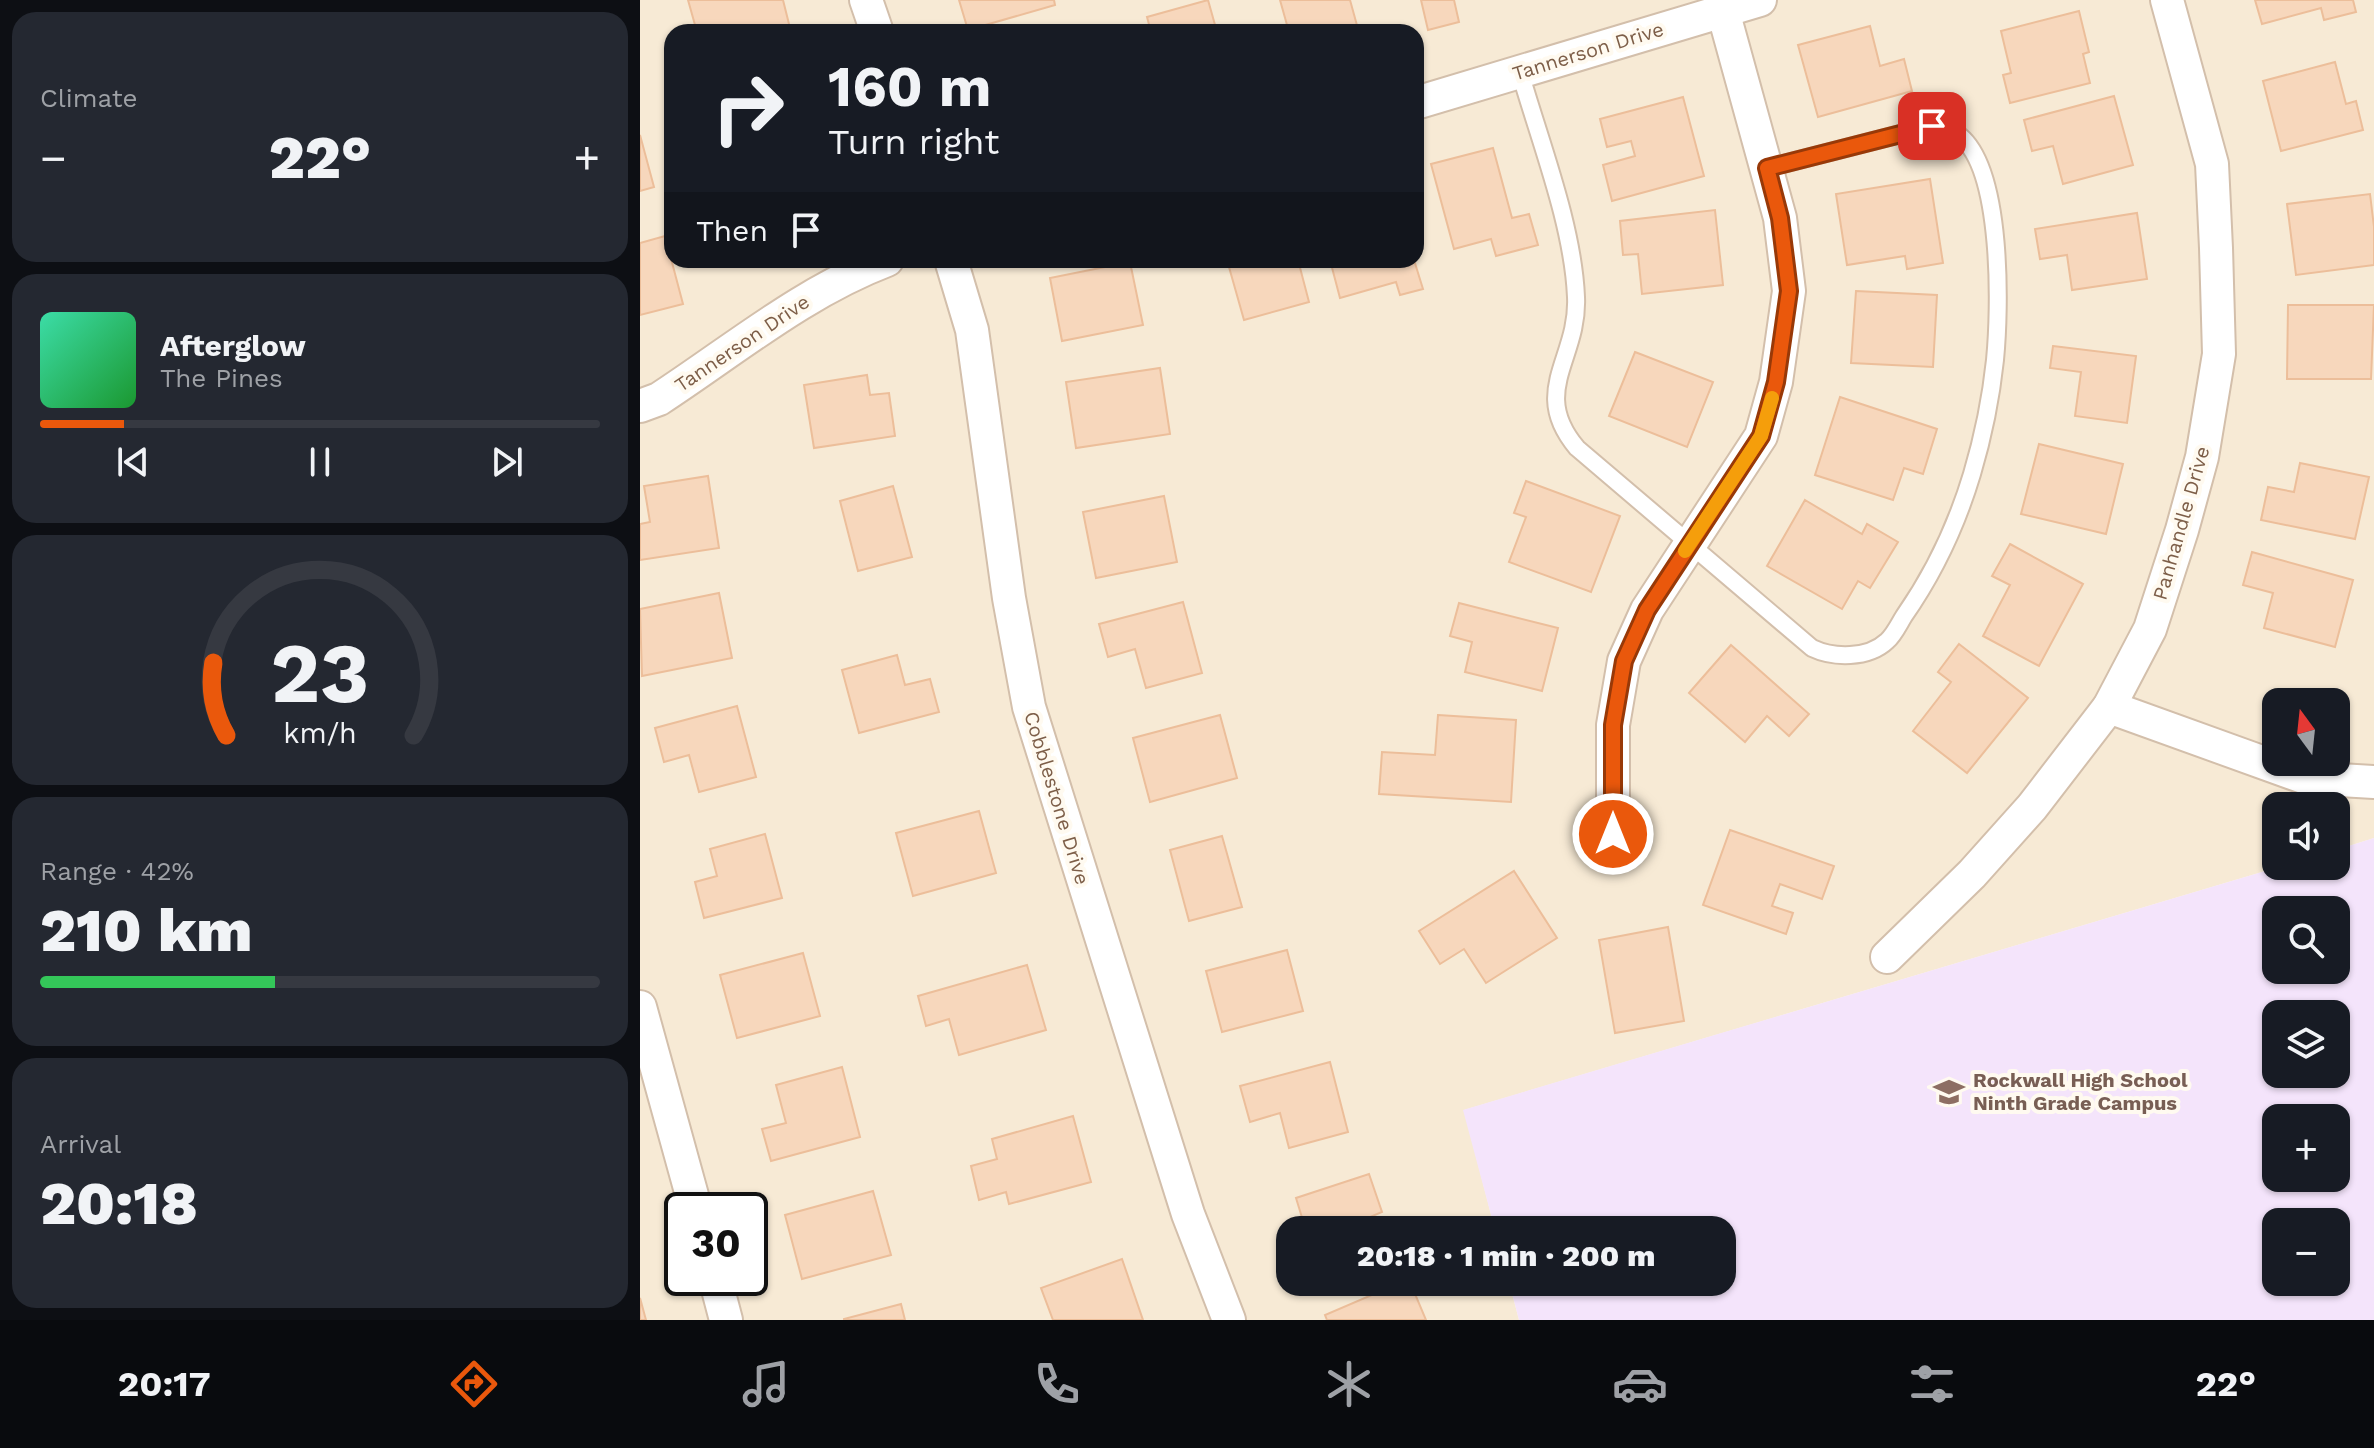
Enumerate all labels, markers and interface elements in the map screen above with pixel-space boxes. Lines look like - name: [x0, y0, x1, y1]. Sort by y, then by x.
- street label: Tannerson Drive: [1509, 17, 1667, 85]
- text: 160 m: [828, 54, 991, 120]
- icon: right: [696, 56, 800, 160]
- text: Climate: [40, 83, 138, 113]
- pin: [1898, 92, 1966, 160]
- icon: arrive: [1910, 104, 1954, 148]
- text: Turn right: [828, 121, 999, 163]
- text: 22°: [269, 122, 371, 193]
- text: −: [40, 132, 67, 184]
- text: +: [573, 132, 600, 184]
- icon: arrive: [784, 208, 828, 252]
- text: Then: [696, 213, 768, 248]
- street label: Tannerson Drive: [670, 289, 814, 397]
- text: Afterglow: [160, 328, 306, 363]
- text: The Pines: [160, 363, 283, 393]
- icon: previous: [111, 440, 155, 484]
- icon: pause: [298, 440, 342, 484]
- icon: next: [485, 440, 529, 484]
- street label: Panhandle Drive: [2148, 443, 2214, 603]
- text: 23: [271, 625, 369, 722]
- north arrow: [2262, 688, 2350, 776]
- map controls: [2262, 688, 2350, 1296]
- street label: Cobblestone Drive: [1019, 708, 1095, 888]
- text: km/h: [283, 716, 357, 750]
- position arrow: [1571, 792, 1655, 876]
- button: sound: [2262, 792, 2350, 880]
- text: Range · 42%: [40, 856, 194, 886]
- text: 210 km: [40, 895, 253, 966]
- button: search: [2262, 896, 2350, 984]
- button: layers: [2262, 1000, 2350, 1088]
- place label: Rockwall High School Ninth Grade Campus: [1973, 1068, 2188, 1115]
- school or university icon: Rockwall High School Ninth Grade Campus: [1932, 1075, 1966, 1109]
- button: +: [2262, 1104, 2350, 1192]
- text: Arrival: [40, 1129, 121, 1159]
- text: 20:18: [40, 1168, 198, 1239]
- speed limit sign: 30: [664, 1192, 768, 1296]
- button: −: [2262, 1208, 2350, 1296]
- text: 20:18 · 1 min · 200 m: [1357, 1238, 1655, 1273]
- icon: directions: [446, 1356, 502, 1412]
- icon: music: [738, 1356, 794, 1412]
- icon: phone: [1029, 1356, 1085, 1412]
- icon: climate: [1321, 1356, 1377, 1412]
- icon: car: [1612, 1356, 1668, 1412]
- icon: filters: [1904, 1356, 1960, 1412]
- text: 20:17: [118, 1363, 211, 1405]
- text: 22°: [2195, 1363, 2256, 1405]

